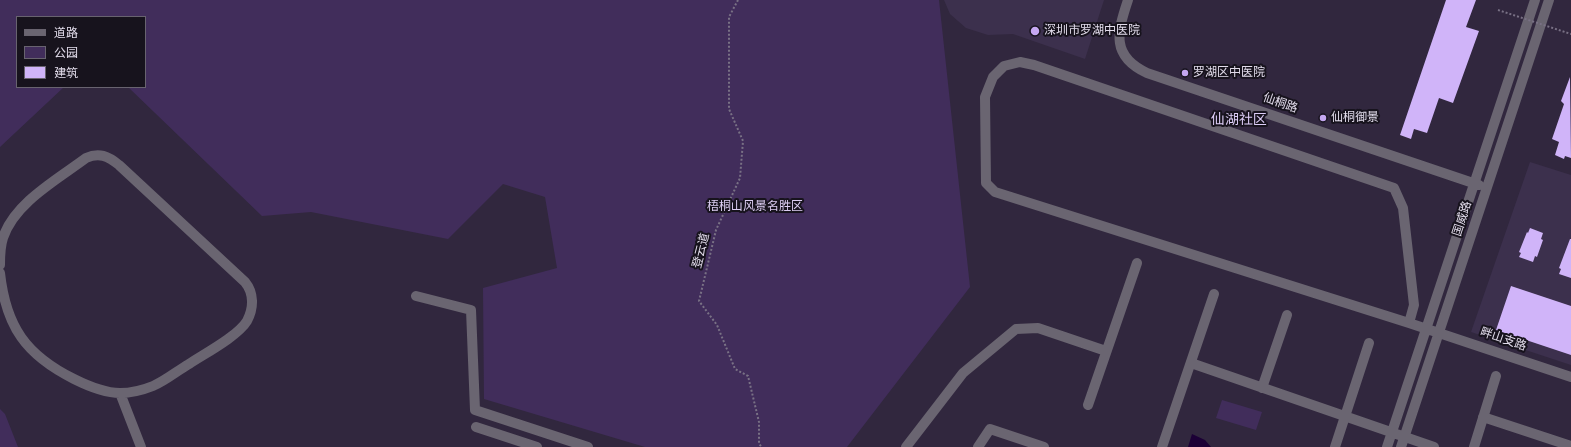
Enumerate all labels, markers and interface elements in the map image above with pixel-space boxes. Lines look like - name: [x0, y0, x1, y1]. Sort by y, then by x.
- legend: [16, 16, 146, 88]
- place label: 深圳市罗湖中医院: [1044, 24, 1140, 38]
- text: 道路: [54, 25, 78, 42]
- marker: 深圳市罗湖中医院: [1029, 25, 1041, 37]
- text: 公园: [54, 45, 78, 62]
- text: 建筑: [54, 65, 78, 82]
- place label: 罗湖区中医院: [1193, 66, 1265, 80]
- marker: 罗湖区中医院: [1180, 68, 1190, 78]
- street label: 仙桐路: [1261, 91, 1299, 117]
- place label: 仙桐御景: [1331, 111, 1379, 125]
- district label: 仙湖社区: [1211, 113, 1267, 129]
- marker: 仙桐御景: [1318, 113, 1328, 123]
- park label: 梧桐山风景名胜区: [707, 200, 803, 214]
- street label: 国威路: [1451, 200, 1475, 238]
- street label: 登云道: [691, 232, 713, 270]
- street label: 畔山支路: [1478, 325, 1528, 355]

